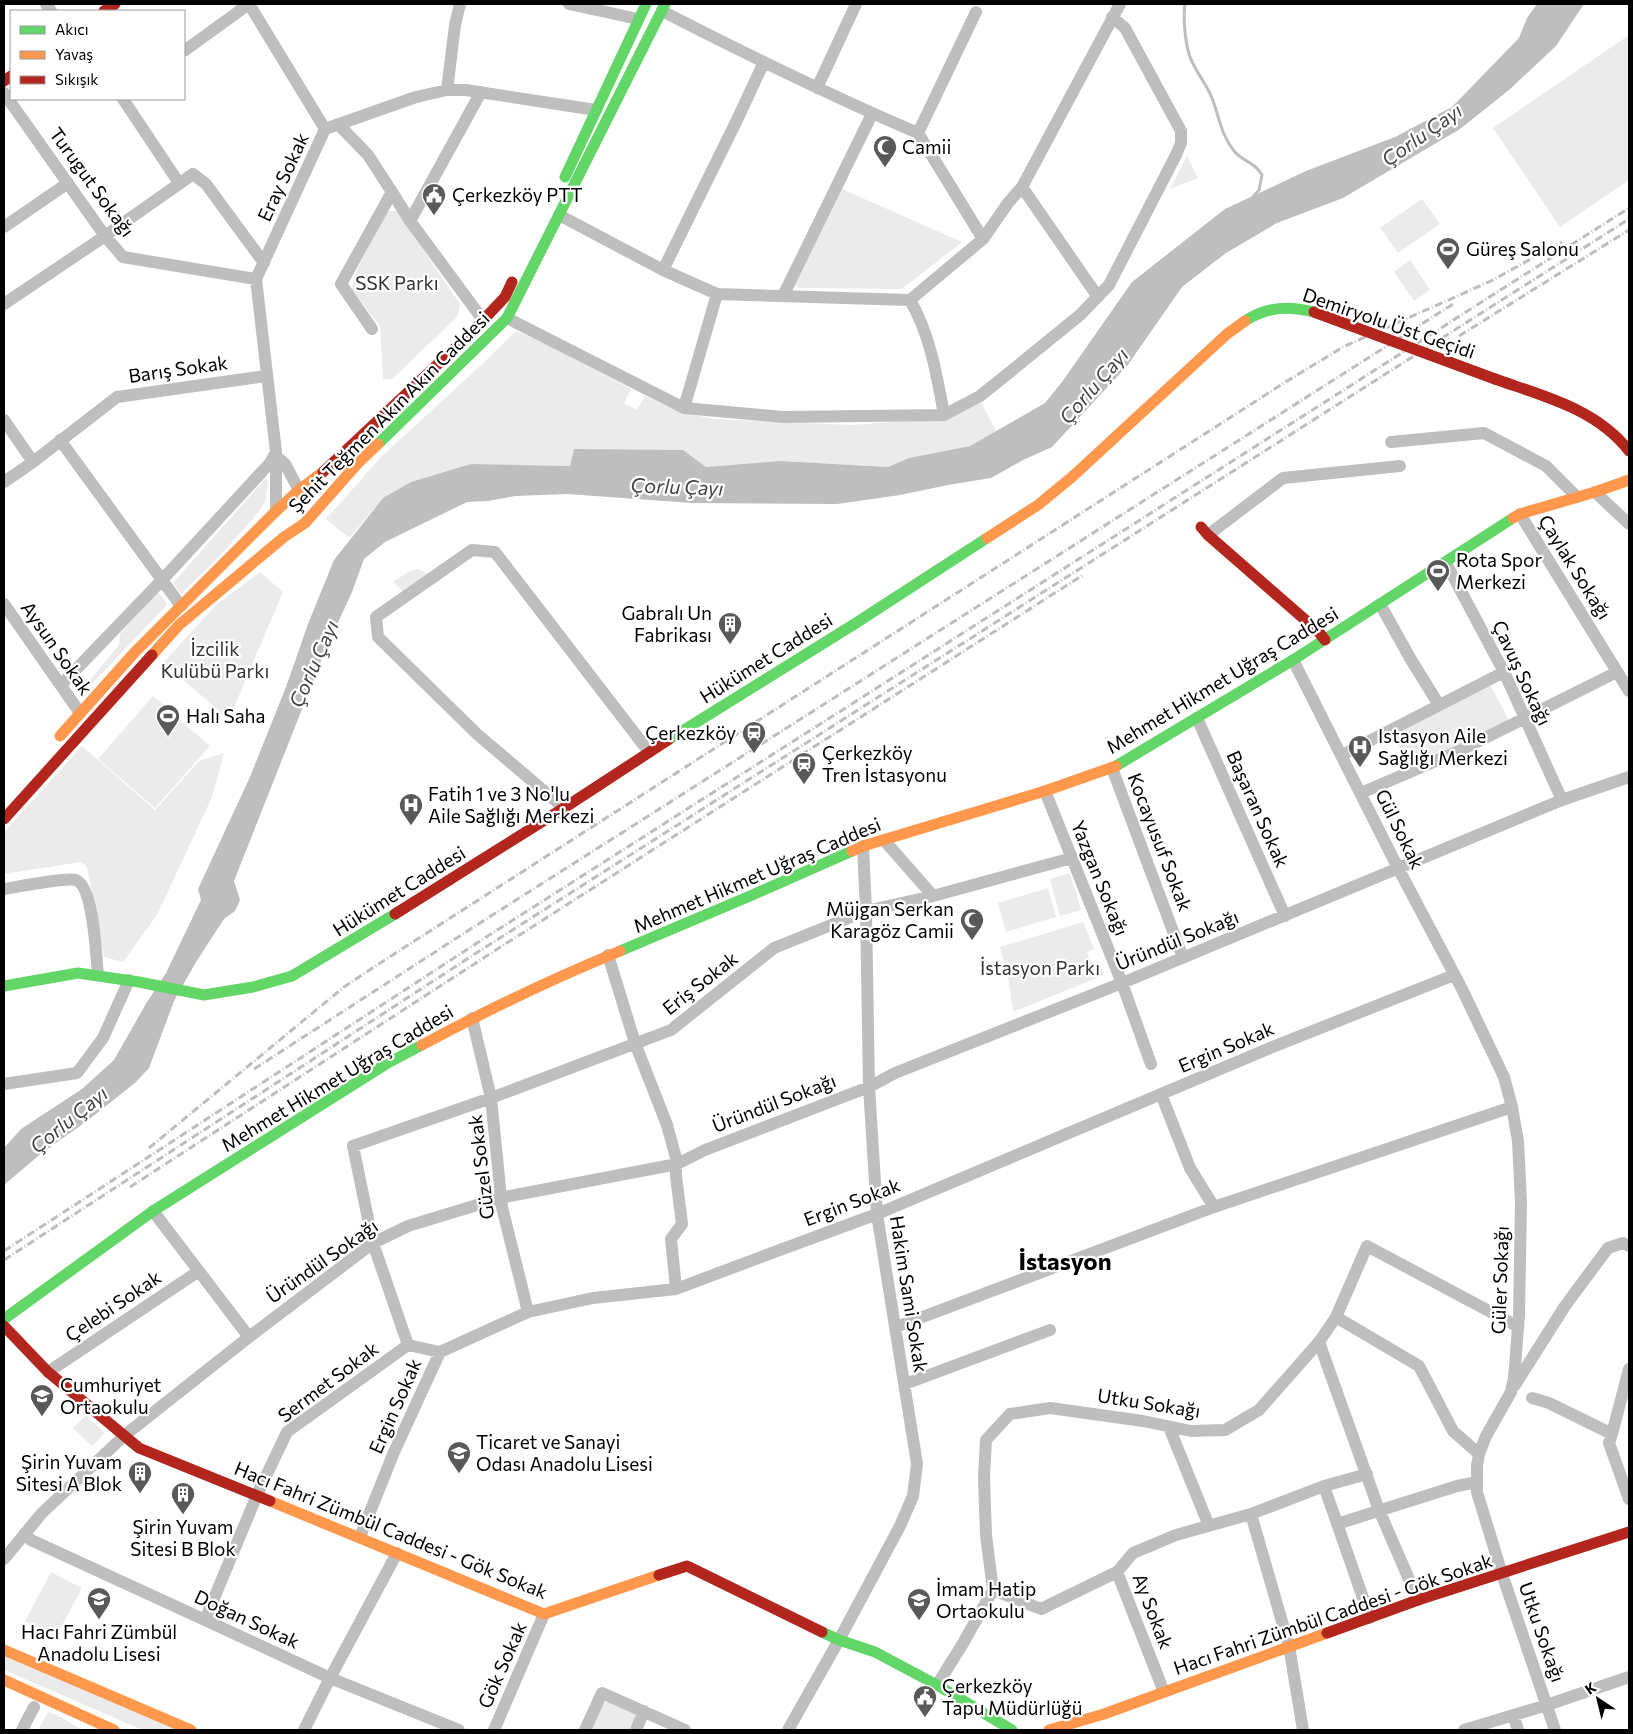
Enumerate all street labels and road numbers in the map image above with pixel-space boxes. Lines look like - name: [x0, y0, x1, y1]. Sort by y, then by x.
- street label: Turugut Sokağı: [45, 122, 140, 241]
- street label: Eray Sokak: [252, 129, 313, 225]
- street label: Demiryolu Üst Geçidi: [1300, 282, 1478, 363]
- street label: Şehit Teğmen Akın Akın Caddesi: [283, 306, 494, 517]
- street label: Barış Sokak: [127, 350, 229, 387]
- street label: Çaylak Sokağı: [1534, 510, 1617, 623]
- street label: Aysun Sokak: [17, 596, 98, 699]
- street label: Mehmet Hikmet Uğraş Caddesi: [1102, 601, 1342, 758]
- street label: Hükümet Caddesi: [695, 608, 836, 708]
- street label: Çavuş Sokağı: [1488, 617, 1557, 729]
- street label: Başaran Sokak: [1222, 747, 1295, 871]
- street label: Kocayusuf Sokak: [1123, 769, 1197, 914]
- street label: Gül Sokak: [1371, 785, 1430, 872]
- street label: Mehmet Hikmet Uğraş Caddesi: [630, 812, 884, 937]
- street label: Yazgan Sokağı: [1067, 817, 1134, 939]
- street label: Hükümet Caddesi: [328, 841, 469, 941]
- street label: Üründül Sokağı: [1112, 904, 1242, 975]
- street label: Eriş Sokak: [658, 946, 742, 1019]
- street label: Mehmet Hikmet Uğraş Caddesi: [217, 999, 457, 1156]
- street label: Ergin Sokak: [1175, 1016, 1277, 1077]
- street label: Üründül Sokağı: [709, 1068, 839, 1137]
- street label: Güzel Sokak: [463, 1113, 498, 1221]
- street label: Ergin Sokak: [800, 1173, 903, 1230]
- street label: Üründül Sokağı: [261, 1214, 382, 1308]
- street label: Hakim Sami Sokak: [886, 1214, 933, 1374]
- street label: Güler Sokağı: [1486, 1225, 1513, 1335]
- street label: Çelebi Sokak: [60, 1265, 165, 1346]
- street label: Sermet Sokak: [273, 1336, 382, 1427]
- street label: Ergin Sokak: [363, 1355, 426, 1457]
- street label: Utku Sokağı: [1096, 1383, 1202, 1422]
- street label: Hacı Fahri Zümbül Caddesi - Gök Sokak: [231, 1456, 551, 1603]
- street label: Hacı Fahri Zümbül Caddesi - Gök Sokak: [1170, 1548, 1495, 1679]
- street label: Ay Sokak: [1129, 1570, 1178, 1652]
- street label: Utku Sokağı: [1515, 1579, 1570, 1685]
- street label: Doğan Sokak: [191, 1584, 303, 1653]
- street label: Gök Sokak: [472, 1618, 531, 1712]

